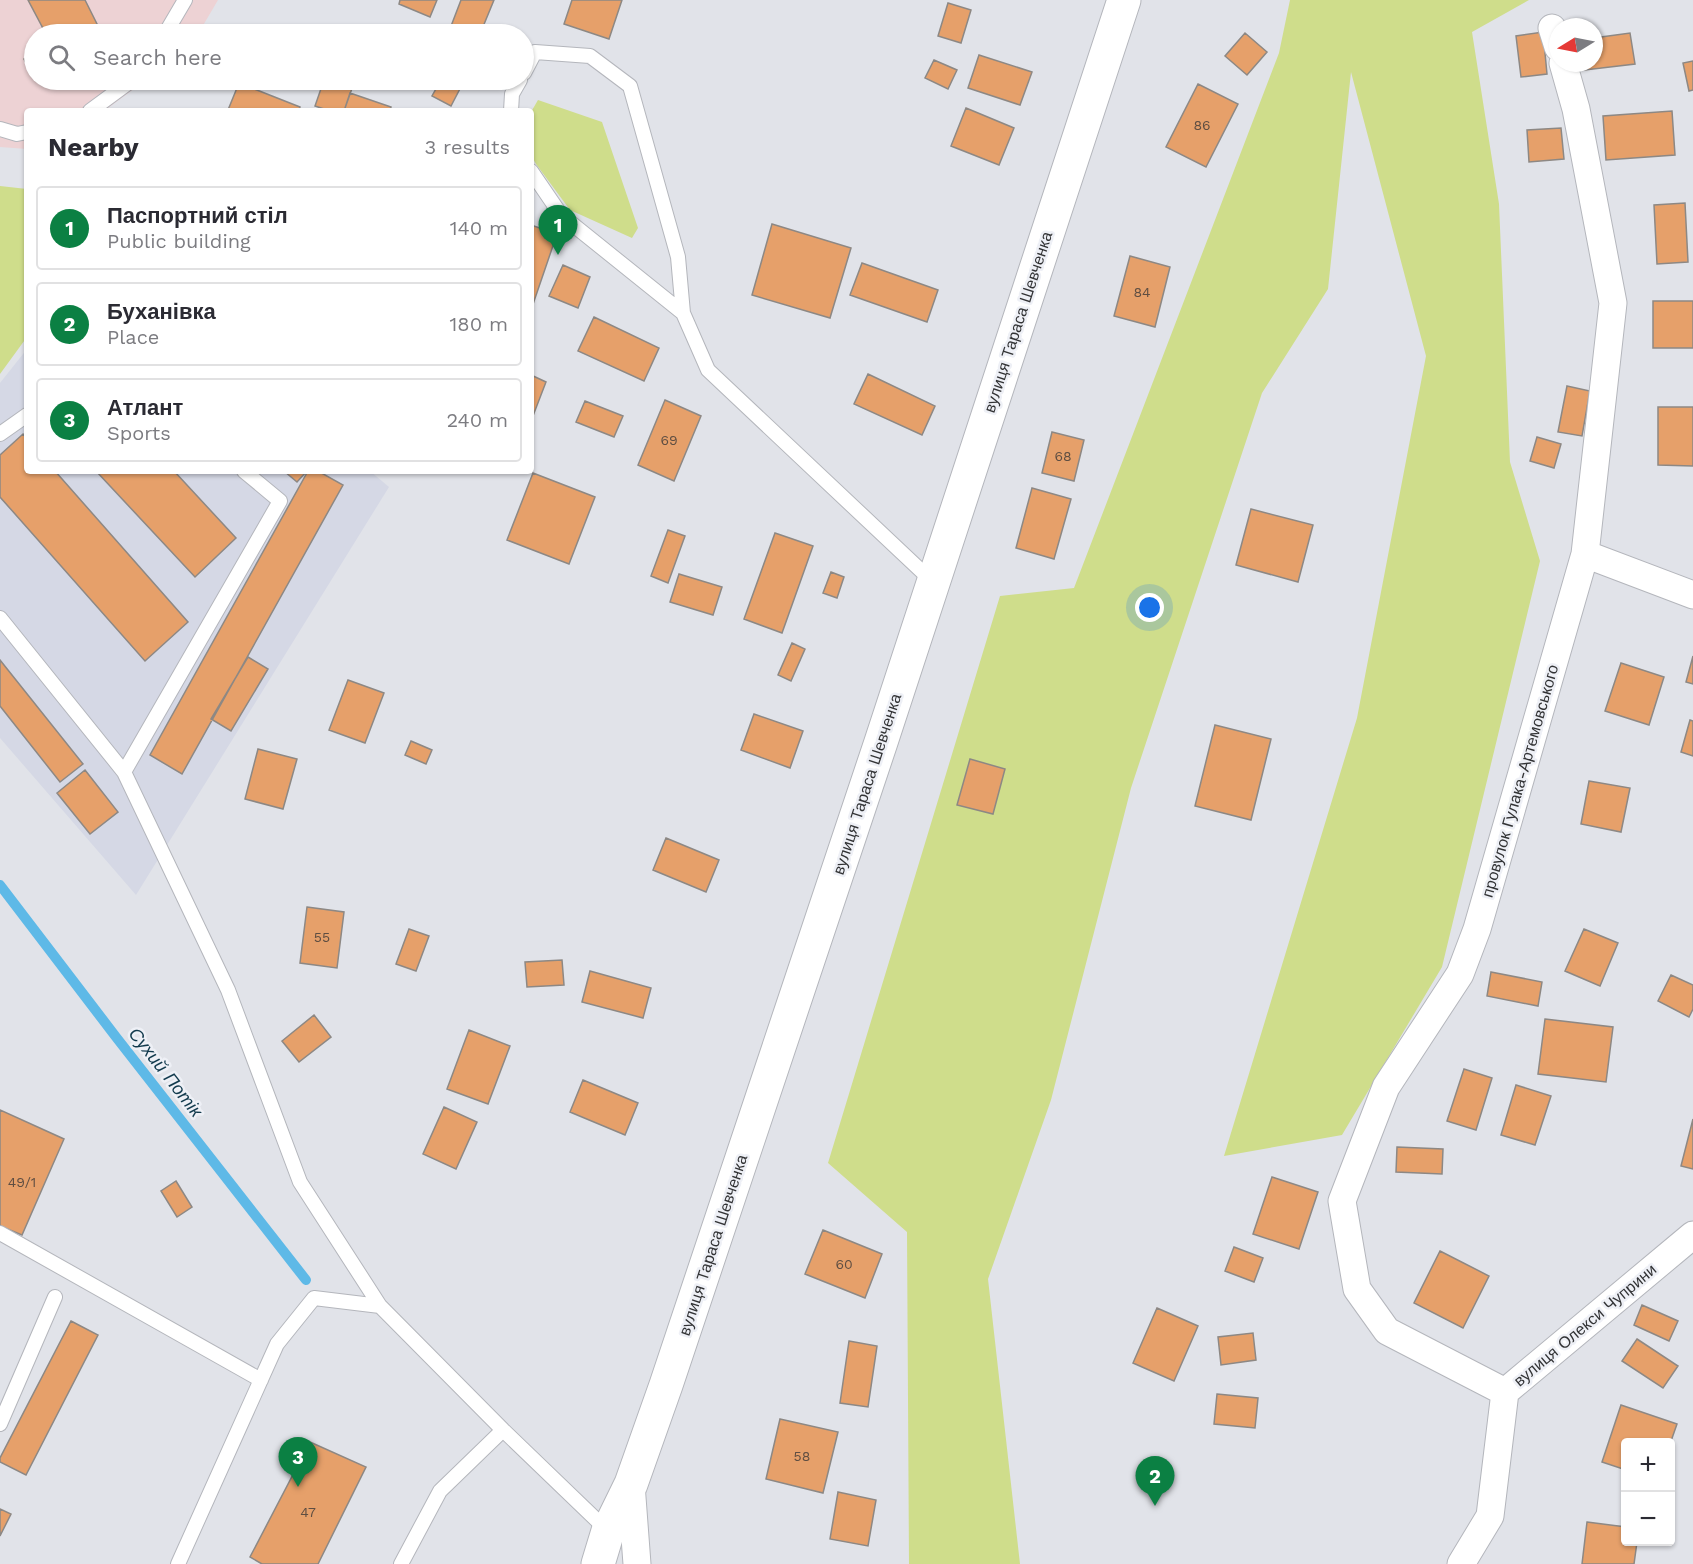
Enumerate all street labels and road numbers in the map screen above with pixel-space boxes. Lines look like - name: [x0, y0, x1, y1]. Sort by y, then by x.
- street label: вулиця Тараса Шевченка: [980, 229, 1056, 415]
- street label: провулок Гулака-Артемовського: [1478, 662, 1562, 900]
- street label: вулиця Тараса Шевченка: [829, 691, 905, 877]
- street label: вулиця Тараса Шевченка: [675, 1152, 751, 1338]
- street label: вулиця Олекси Чуприни: [1510, 1260, 1660, 1390]

